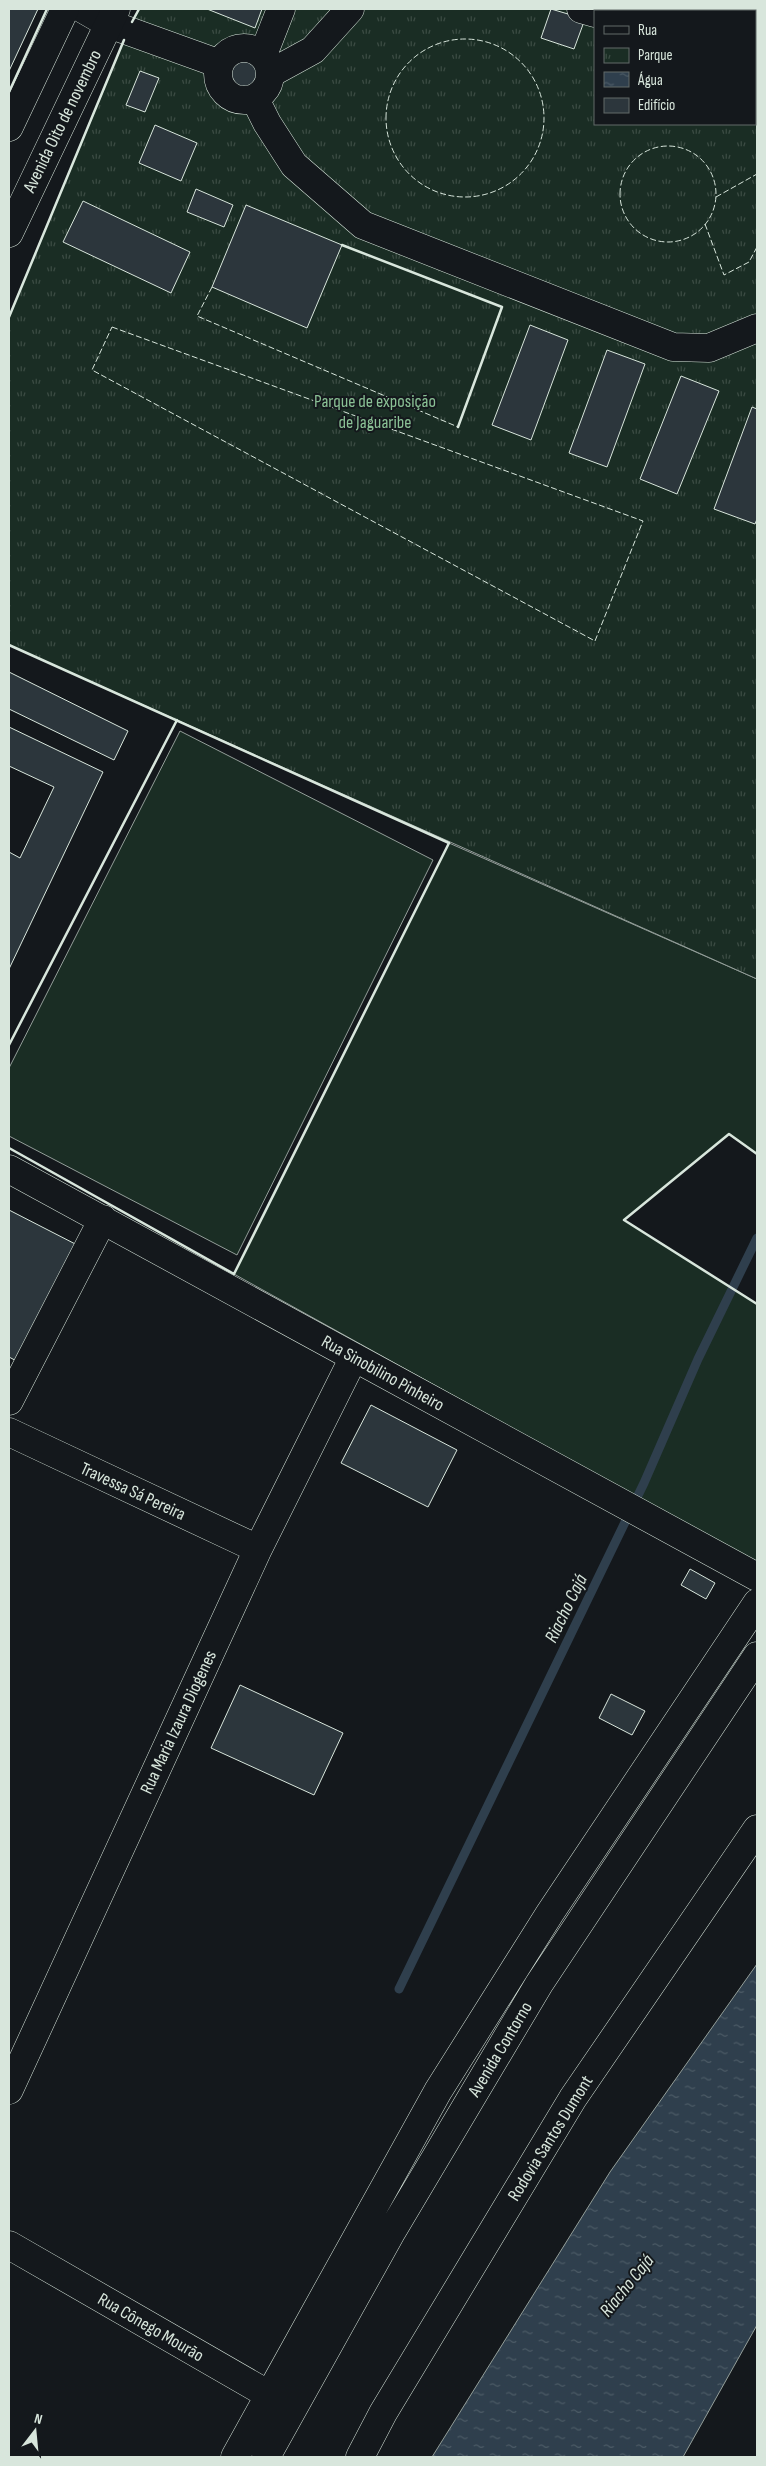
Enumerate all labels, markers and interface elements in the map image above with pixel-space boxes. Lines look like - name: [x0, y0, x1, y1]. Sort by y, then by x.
- legend: [594, 10, 756, 125]
- text: Rua: [638, 21, 657, 40]
- text: Parque: [638, 46, 673, 65]
- street label: Avenida Oito de novembro: [18, 47, 106, 197]
- text: Água: [637, 71, 663, 90]
- text: Edifício: [638, 96, 675, 115]
- park label: Parque de exposição de Jaguaribe: [314, 391, 436, 433]
- street label: Rua Sinobilino Pinheiro: [318, 1331, 448, 1416]
- street label: Travessa Sá Pereira: [77, 1458, 189, 1525]
- water label: Riacho Cajá: [540, 1570, 593, 1647]
- street label: Rua Maria Izaura Diogenes: [136, 1647, 221, 1797]
- street label: Avenida Contorno: [463, 1998, 537, 2101]
- street label: Rodovia Santos Dumont: [503, 2071, 598, 2205]
- water label: Riacho Cajá: [595, 2250, 659, 2322]
- street label: Rua Cônego Mourão: [94, 2289, 208, 2366]
- north arrow: [10, 2406, 60, 2456]
- text: N: [33, 2410, 44, 2428]

